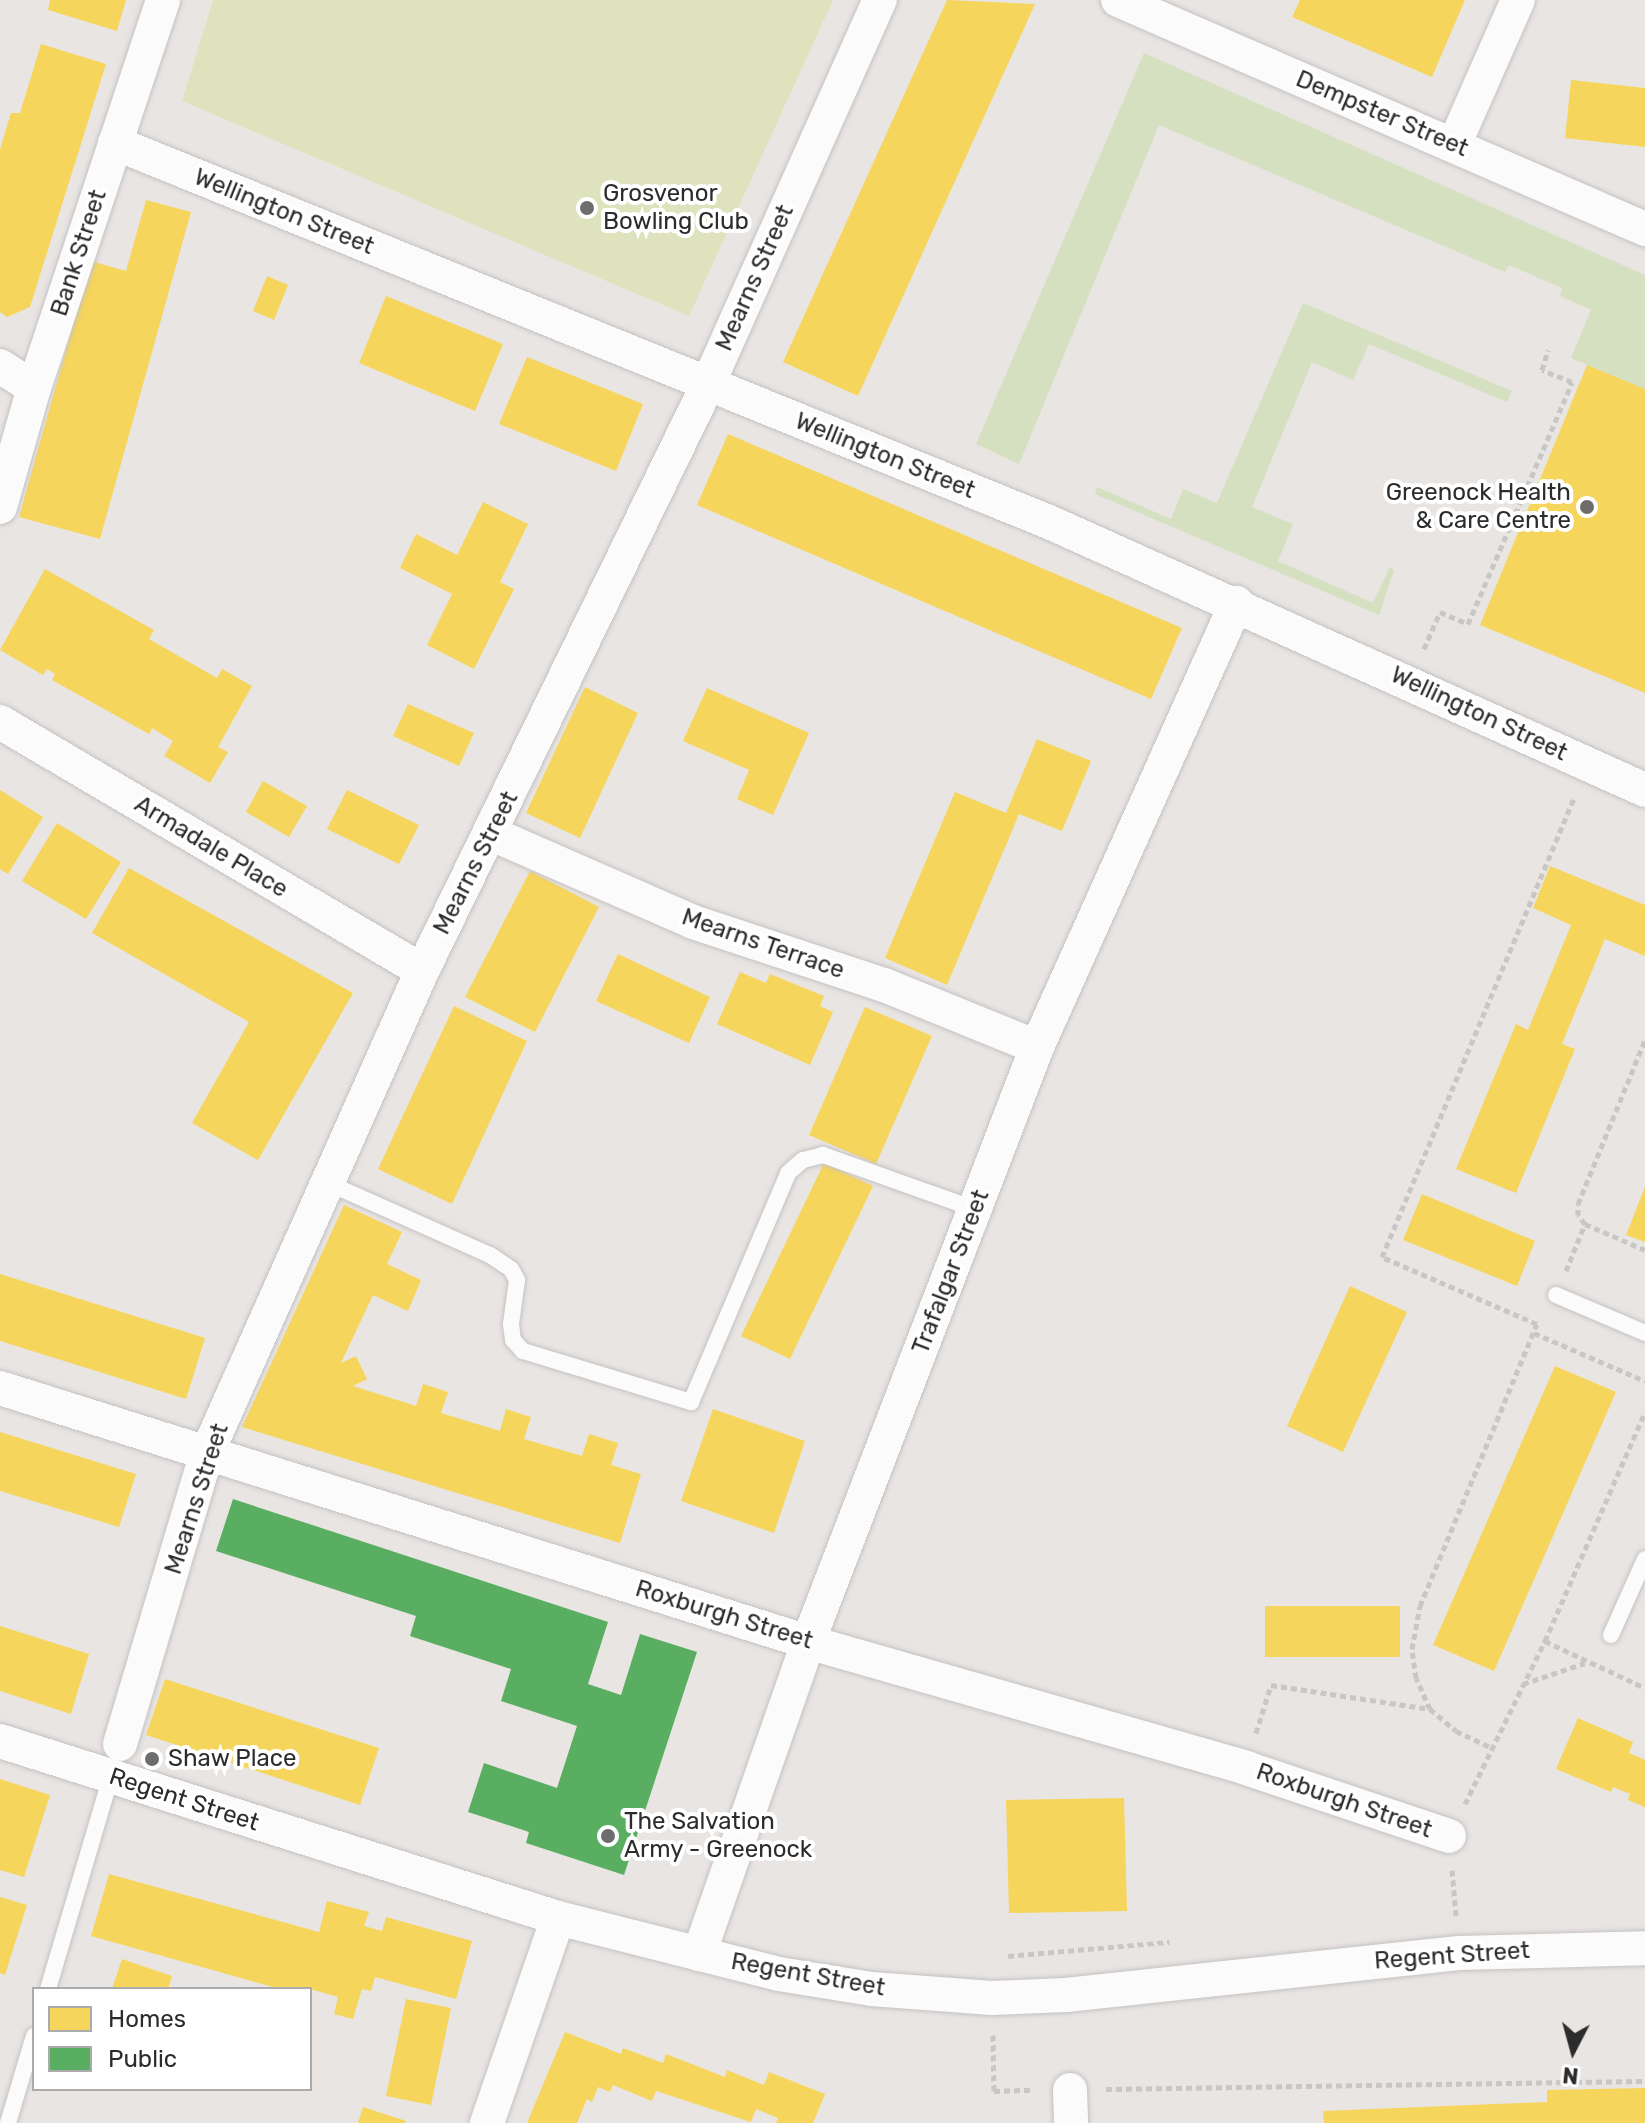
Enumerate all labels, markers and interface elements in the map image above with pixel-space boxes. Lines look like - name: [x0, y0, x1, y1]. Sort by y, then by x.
- street label: Dempster Street: [1291, 65, 1473, 163]
- street label: Wellington Street: [190, 163, 378, 261]
- place label: Grosvenor Bowling Club: [603, 180, 749, 236]
- street label: Bank Street: [45, 186, 113, 320]
- marker: Grosvenor Bowling Club: [578, 199, 596, 217]
- street label: Mearns Street: [710, 200, 800, 356]
- street label: Wellington Street: [791, 407, 979, 505]
- place label: Greenock Health & Care Centre: [1385, 479, 1571, 535]
- marker: Greenock Health & Care Centre: [1578, 498, 1596, 516]
- street label: Wellington Street: [1386, 660, 1572, 768]
- street label: Mearns Street: [428, 787, 524, 939]
- street label: Armadale Place: [129, 790, 293, 904]
- street label: Mearns Terrace: [678, 903, 848, 985]
- street label: Trafalgar Street: [906, 1186, 996, 1358]
- street label: Mearns Street: [159, 1420, 235, 1578]
- street label: Roxburgh Street: [632, 1574, 816, 1656]
- place label: Shaw Place: [168, 1745, 297, 1773]
- marker: Shaw Place: [143, 1750, 161, 1768]
- street label: Roxburgh Street: [1252, 1757, 1436, 1845]
- street label: Regent Street: [105, 1762, 263, 1838]
- place label: The Salvation Army - Greenock: [624, 1808, 813, 1864]
- marker: The Salvation Army - Greenock: [599, 1827, 617, 1845]
- street label: Regent Street: [1373, 1936, 1531, 1976]
- street label: Regent Street: [729, 1947, 887, 2003]
- legend: [32, 1987, 312, 2091]
- text: Homes: [108, 2005, 186, 2033]
- north arrow: [1533, 2011, 1613, 2091]
- text: Public: [108, 2045, 177, 2073]
- text: N: [1561, 2061, 1580, 2090]

